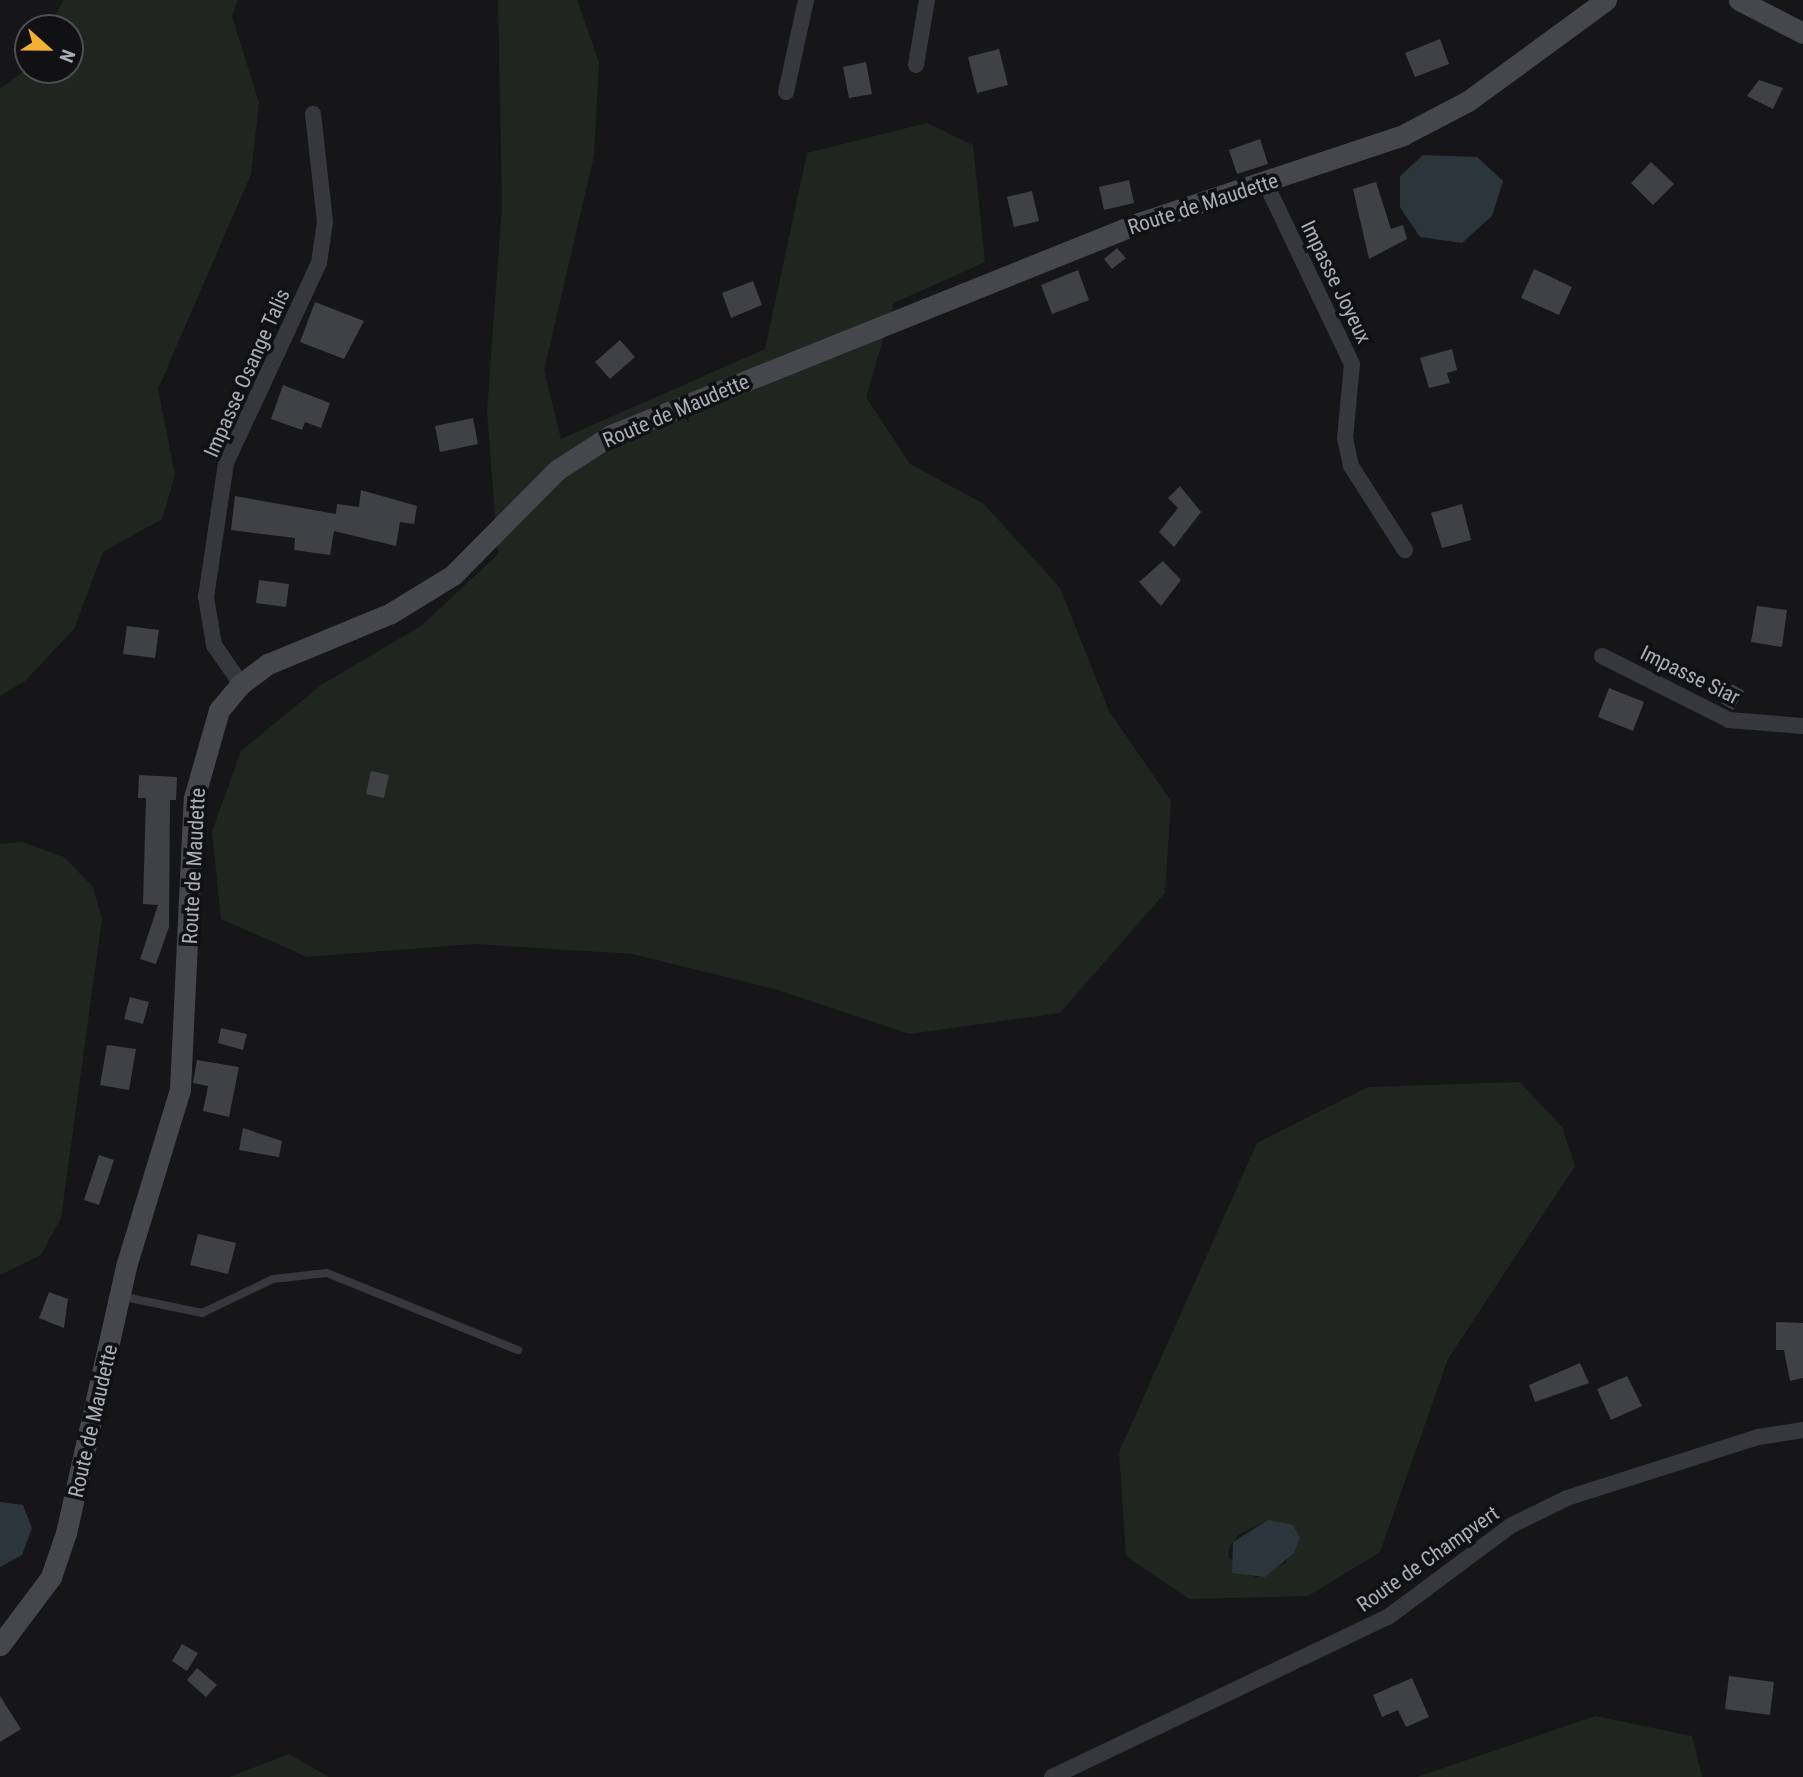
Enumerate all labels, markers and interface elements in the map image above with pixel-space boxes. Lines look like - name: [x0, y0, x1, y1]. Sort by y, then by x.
- north arrow: [14, 14, 84, 84]
- text: N: [54, 46, 80, 66]
- street label: Route de Maudette: [1125, 168, 1281, 240]
- street label: Impasse Joyeux: [1295, 216, 1377, 348]
- street label: Impasse Osange Talis: [199, 285, 295, 461]
- street label: Route de Maudette: [599, 369, 753, 453]
- street label: Impasse Siar: [1636, 640, 1744, 710]
- street label: Route de Maudette: [177, 787, 211, 945]
- street label: Route de Maudette: [63, 1342, 123, 1500]
- street label: Route de Champvert: [1352, 1501, 1504, 1617]

